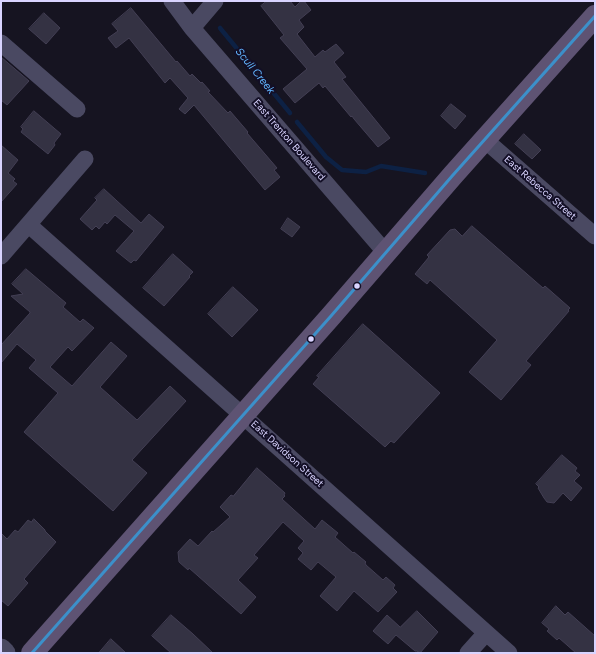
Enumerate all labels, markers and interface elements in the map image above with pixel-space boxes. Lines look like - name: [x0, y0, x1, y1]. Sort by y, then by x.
- water label: Scull Creek: [232, 45, 278, 97]
- street label: East Trenton Boulevard: [251, 97, 327, 183]
- street label: East Rebecca Street: [502, 154, 578, 222]
- unlabelled marker: [352, 281, 362, 291]
- unlabelled marker: [306, 334, 316, 344]
- street label: East Davidson Street: [248, 418, 326, 490]

